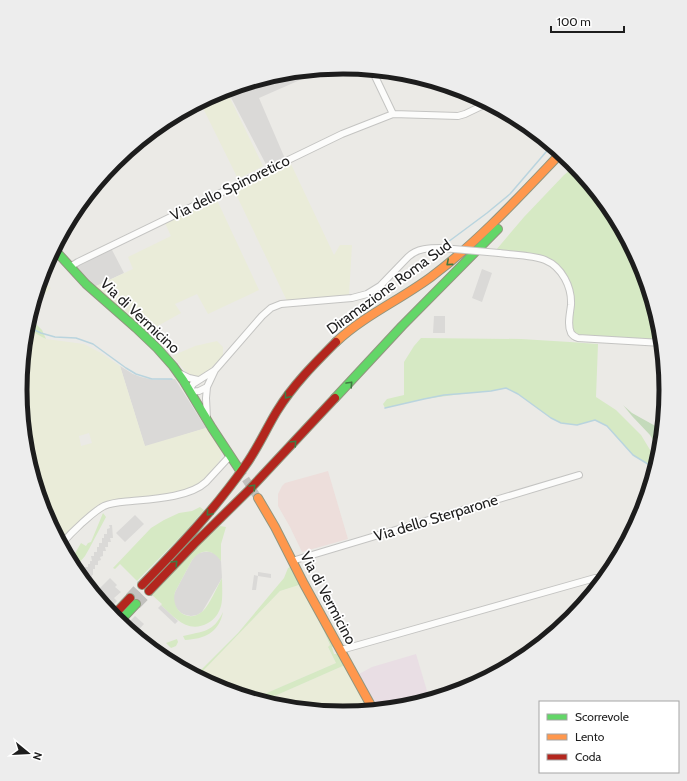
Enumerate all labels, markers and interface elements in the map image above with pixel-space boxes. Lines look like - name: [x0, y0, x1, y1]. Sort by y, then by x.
- scale bar: [551, 8, 624, 34]
- text: 100 m: [557, 14, 591, 29]
- street label: Via dello Spinoretico: [167, 151, 293, 225]
- street label: Diramazione Roma Sud: [323, 236, 455, 338]
- one-way arrow: [446, 258, 454, 266]
- street label: Via di Vermicino: [97, 275, 183, 357]
- one-way arrow: [345, 381, 352, 388]
- one-way arrow: [284, 392, 292, 399]
- one-way arrow: [289, 440, 297, 448]
- one-way arrow: [248, 484, 255, 492]
- street label: Via dello Sterparone: [372, 491, 500, 545]
- one-way arrow: [207, 509, 214, 516]
- street label: Via di Vermicino: [296, 549, 360, 647]
- one-way arrow: [171, 560, 178, 568]
- legend: [539, 701, 679, 773]
- text: Scorrevole: [575, 709, 629, 724]
- text: Lento: [575, 729, 605, 744]
- north arrow: [8, 733, 48, 773]
- text: Coda: [575, 749, 601, 764]
- text: N: [30, 750, 45, 762]

